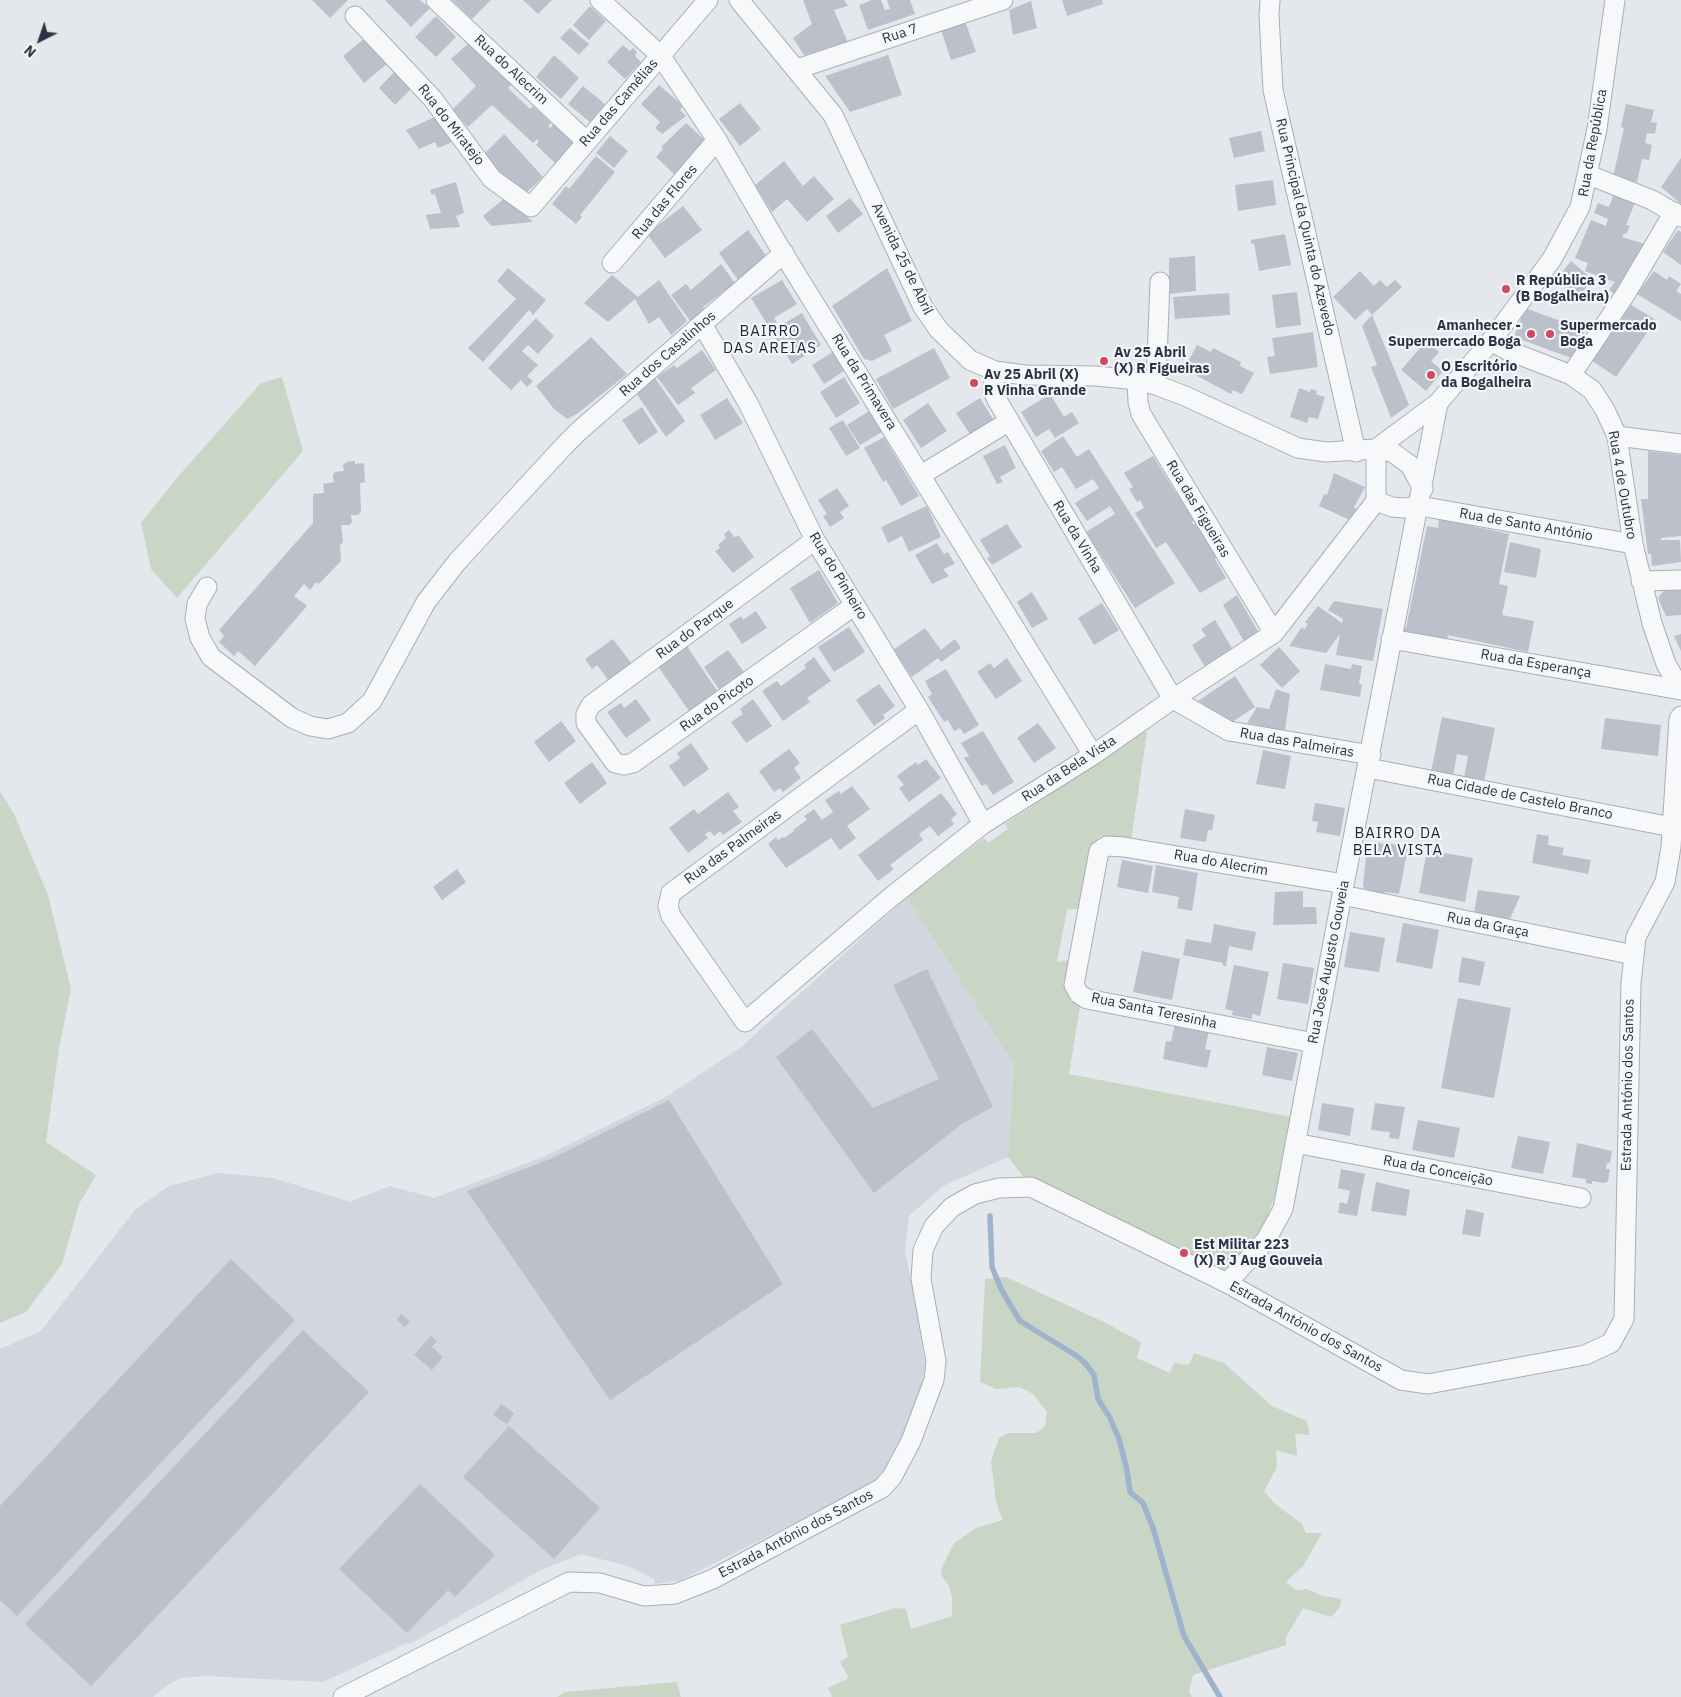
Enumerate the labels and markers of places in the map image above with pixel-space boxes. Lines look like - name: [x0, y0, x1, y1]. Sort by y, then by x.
- place label: R República 3 (B Bogalheira): [1516, 273, 1609, 306]
- marker: R República 3 (B Bogalheira): [1500, 283, 1512, 295]
- place label: Amanhecer - Supermercado Boga: [1388, 318, 1521, 351]
- place label: Supermercado Boga: [1560, 318, 1657, 351]
- marker: Amanhecer - Supermercado Boga: [1525, 328, 1537, 340]
- marker: Supermercado Boga: [1544, 328, 1556, 340]
- place label: Av 25 Abril (X) R Figueiras: [1114, 345, 1210, 378]
- marker: Av 25 Abril (X) R Figueiras: [1098, 355, 1110, 367]
- place label: O Escritório da Bogalheira: [1441, 359, 1532, 392]
- place label: Av 25 Abril (X) R Vinha Grande: [984, 367, 1086, 400]
- marker: O Escritório da Bogalheira: [1425, 369, 1437, 381]
- marker: Av 25 Abril (X) R Vinha Grande: [968, 377, 980, 389]
- place label: Est Militar 223 (X) R J Aug Gouveia: [1194, 1237, 1323, 1270]
- marker: Est Militar 223 (X) R J Aug Gouveia: [1178, 1247, 1190, 1259]

